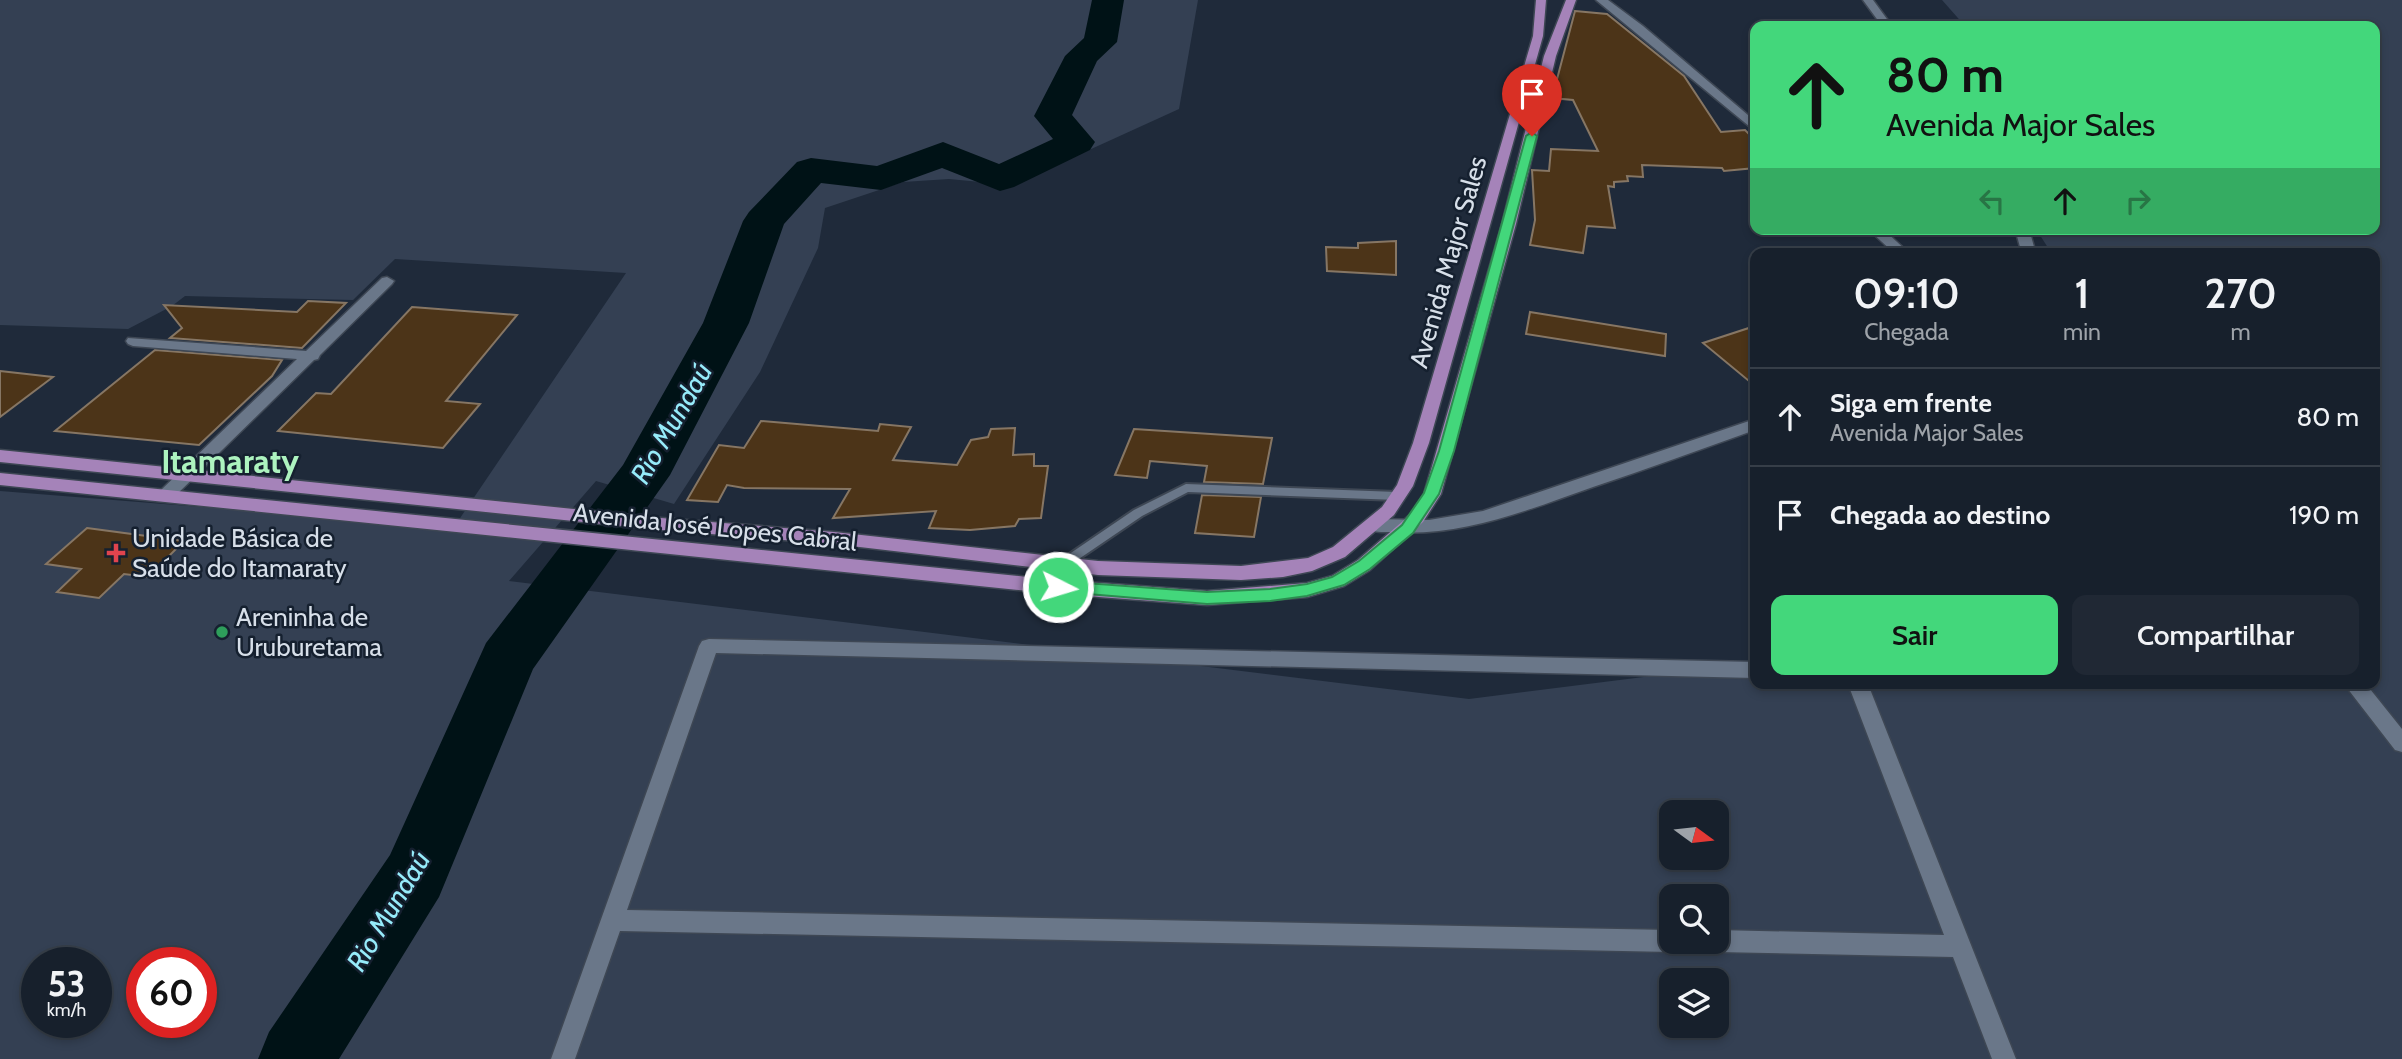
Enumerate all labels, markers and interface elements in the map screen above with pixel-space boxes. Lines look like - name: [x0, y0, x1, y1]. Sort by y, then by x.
- text: 80 m: [1886, 45, 2004, 104]
- icon: ahead: [1771, 49, 1862, 140]
- pin: [1502, 64, 1562, 136]
- icon: arrive: [1513, 75, 1551, 113]
- text: Avenida Major Sales: [1886, 105, 2155, 144]
- street label: Avenida Major Sales: [1402, 152, 1494, 372]
- icon: left: [1973, 182, 2011, 220]
- icon: ahead: [2046, 182, 2084, 220]
- icon: right: [2119, 182, 2157, 220]
- text: 09:10: [1853, 267, 1960, 319]
- text: 1: [2075, 267, 2089, 319]
- text: 270: [2204, 267, 2277, 319]
- text: Chegada: [1864, 318, 1949, 346]
- text: min: [2063, 318, 2101, 346]
- text: m: [2230, 318, 2251, 346]
- water label: Rio Mundaú: [623, 356, 719, 490]
- text: Siga em frente: [1830, 387, 1992, 419]
- icon: ahead: [1771, 398, 1809, 436]
- text: 80 m: [2296, 401, 2359, 433]
- text: Avenida Major Sales: [1830, 419, 2024, 447]
- district label: Itamaraty: [161, 441, 299, 481]
- street label: Avenida José Lopes Cabral: [571, 496, 859, 558]
- icon: arrive: [1771, 496, 1809, 534]
- text: Chegada ao destino: [1830, 499, 2050, 531]
- text: 190 m: [2289, 499, 2359, 531]
- place label: Unidade Básica de Saúde do Itamaraty: [132, 522, 347, 584]
- marker: Unidade Básica de Saúde do Itamaraty: [106, 543, 126, 563]
- position arrow: [1021, 550, 1095, 624]
- button: Sair: [1771, 595, 2058, 675]
- button: Compartilhar: [2072, 595, 2359, 675]
- place label: Areninha de Uruburetama: [236, 601, 383, 663]
- marker: Areninha de Uruburetama: [214, 624, 230, 640]
- north arrow: [1659, 800, 1729, 870]
- map controls: [1659, 800, 1729, 1038]
- water label: Rio Mundaú: [339, 845, 437, 977]
- button: search: [1659, 884, 1729, 954]
- speed limit sign: 60: [126, 947, 217, 1038]
- text: 53: [48, 962, 85, 1005]
- button: layers: [1659, 968, 1729, 1038]
- text: km/h: [47, 999, 86, 1021]

